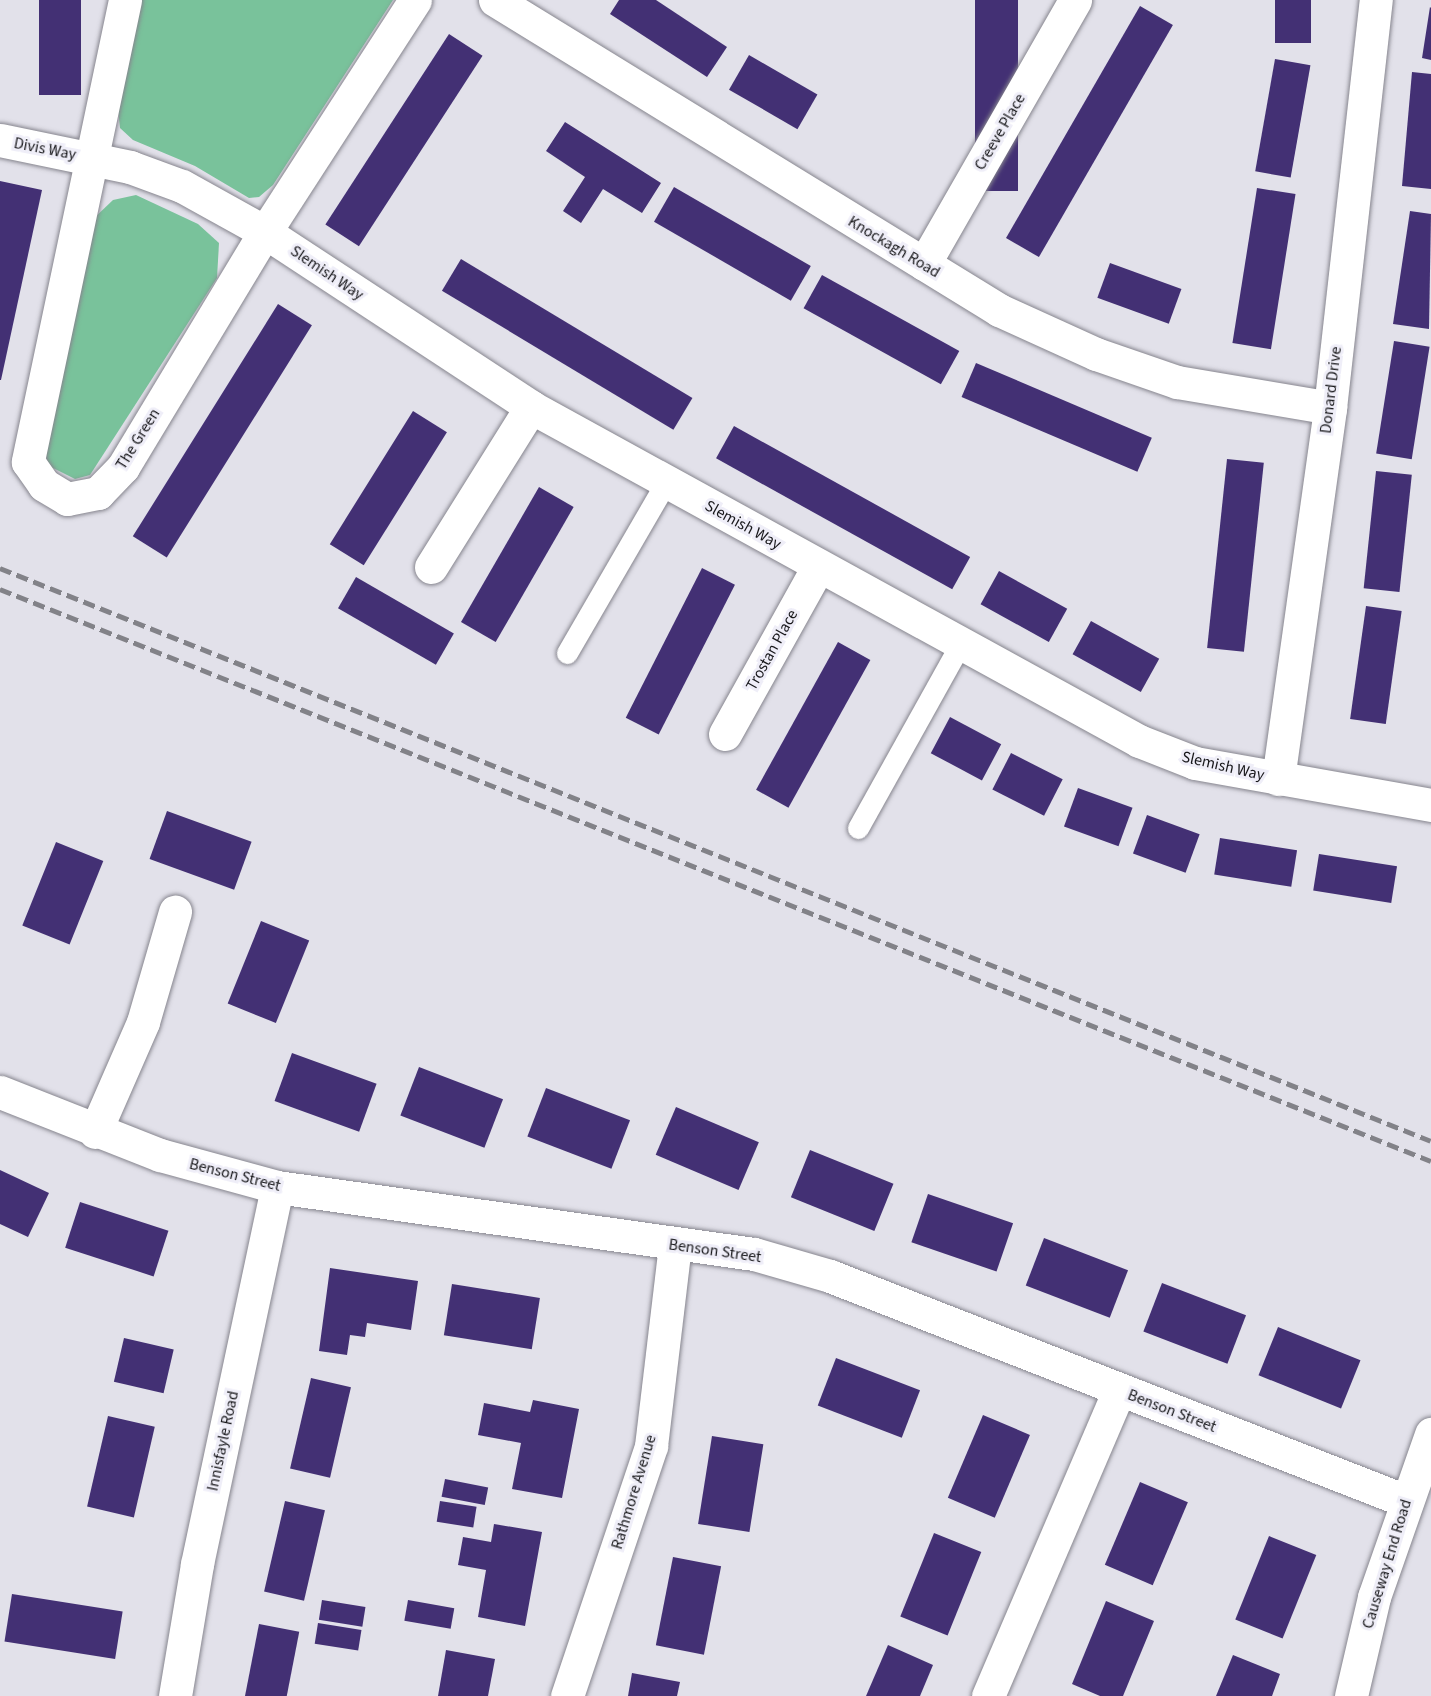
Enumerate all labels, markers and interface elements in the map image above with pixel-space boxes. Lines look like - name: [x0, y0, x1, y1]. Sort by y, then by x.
- street label: Creeve Place: [970, 90, 1030, 174]
- street label: Divis Way: [12, 134, 78, 164]
- street label: Knockagh Road: [844, 212, 944, 282]
- street label: Slemish Way: [287, 241, 367, 305]
- street label: Donard Drive: [1316, 345, 1346, 435]
- street label: The Green: [112, 405, 164, 473]
- street label: Slemish Way: [702, 496, 784, 554]
- street label: Trostan Place: [742, 606, 802, 694]
- street label: Slemish Way: [1180, 747, 1266, 785]
- street label: Benson Street: [187, 1154, 283, 1196]
- street label: Benson Street: [667, 1235, 763, 1267]
- street label: Benson Street: [1125, 1385, 1219, 1437]
- street label: Innisfayle Road: [203, 1389, 243, 1493]
- street label: Rathmore Avenue: [607, 1432, 661, 1552]
- street label: Causeway End Road: [1358, 1497, 1416, 1631]

